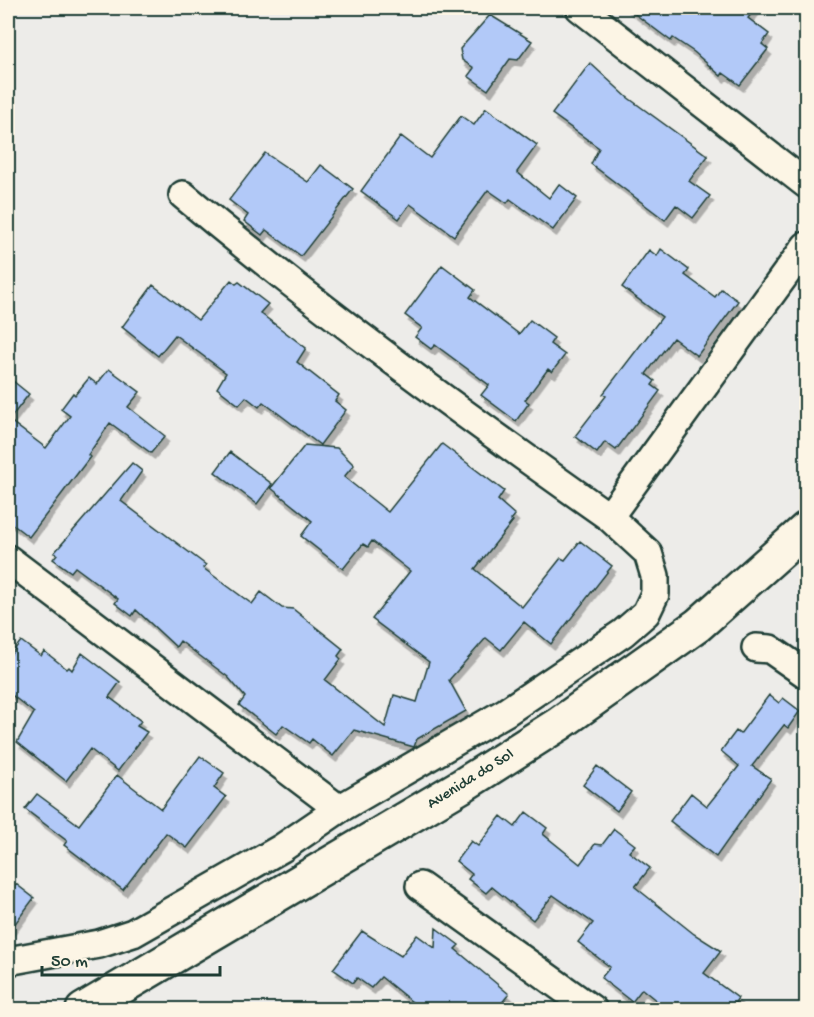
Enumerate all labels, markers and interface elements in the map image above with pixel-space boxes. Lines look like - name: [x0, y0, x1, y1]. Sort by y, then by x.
- street label: Avenida do Sol: [424, 746, 518, 814]
- scale bar: [42, 939, 220, 977]
- text: 50 m: [51, 952, 88, 973]

